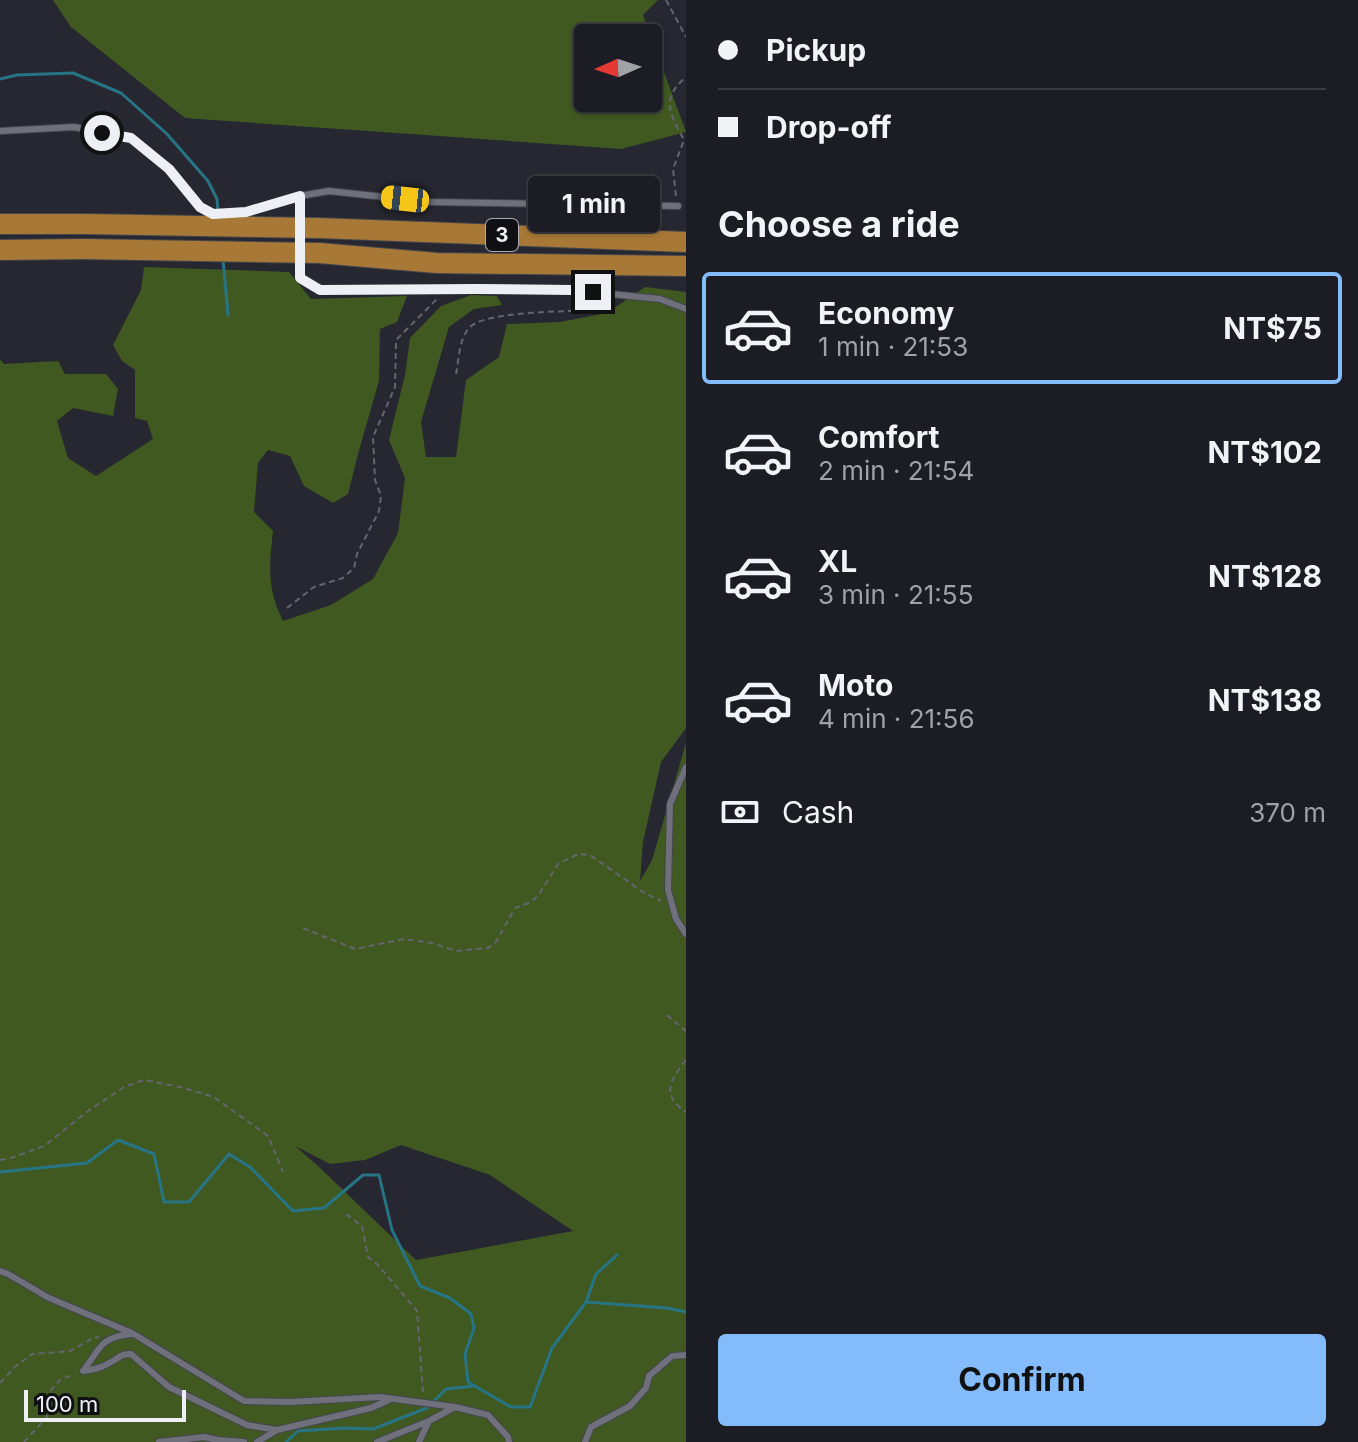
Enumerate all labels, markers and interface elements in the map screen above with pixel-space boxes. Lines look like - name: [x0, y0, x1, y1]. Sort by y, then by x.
- north arrow: [574, 24, 662, 112]
- map controls: [574, 24, 662, 112]
- text: Pickup: [766, 32, 866, 68]
- text: Drop-off: [766, 109, 892, 145]
- route start: [84, 115, 120, 151]
- callout: 1 min: [527, 176, 659, 232]
- car: [380, 185, 430, 213]
- text: 1 min: [562, 188, 626, 219]
- text: Choose a ride: [718, 202, 960, 246]
- road number: 3: [486, 219, 518, 251]
- route end: [575, 274, 611, 310]
- icon: car: [722, 292, 794, 364]
- text: Economy: [818, 295, 954, 331]
- text: NT$75: [1223, 310, 1322, 346]
- text: 1 min · 21:53: [818, 331, 968, 362]
- icon: car: [722, 416, 794, 488]
- text: Comfort: [818, 419, 939, 455]
- text: NT$102: [1207, 434, 1322, 470]
- text: 2 min · 21:54: [818, 455, 974, 486]
- icon: car: [722, 540, 794, 612]
- text: XL: [818, 543, 857, 579]
- text: NT$128: [1208, 558, 1322, 594]
- text: 3 min · 21:55: [818, 579, 973, 610]
- icon: car: [722, 664, 794, 736]
- text: Moto: [818, 667, 893, 703]
- text: NT$138: [1208, 682, 1322, 718]
- text: 4 min · 21:56: [818, 703, 975, 734]
- icon: cash: [718, 790, 762, 834]
- text: Cash: [782, 794, 854, 830]
- text: 370 m: [1249, 797, 1326, 828]
- button: Confirm: [718, 1334, 1326, 1426]
- scale bar: [24, 1386, 186, 1422]
- text: 100 m: [36, 1391, 98, 1417]

